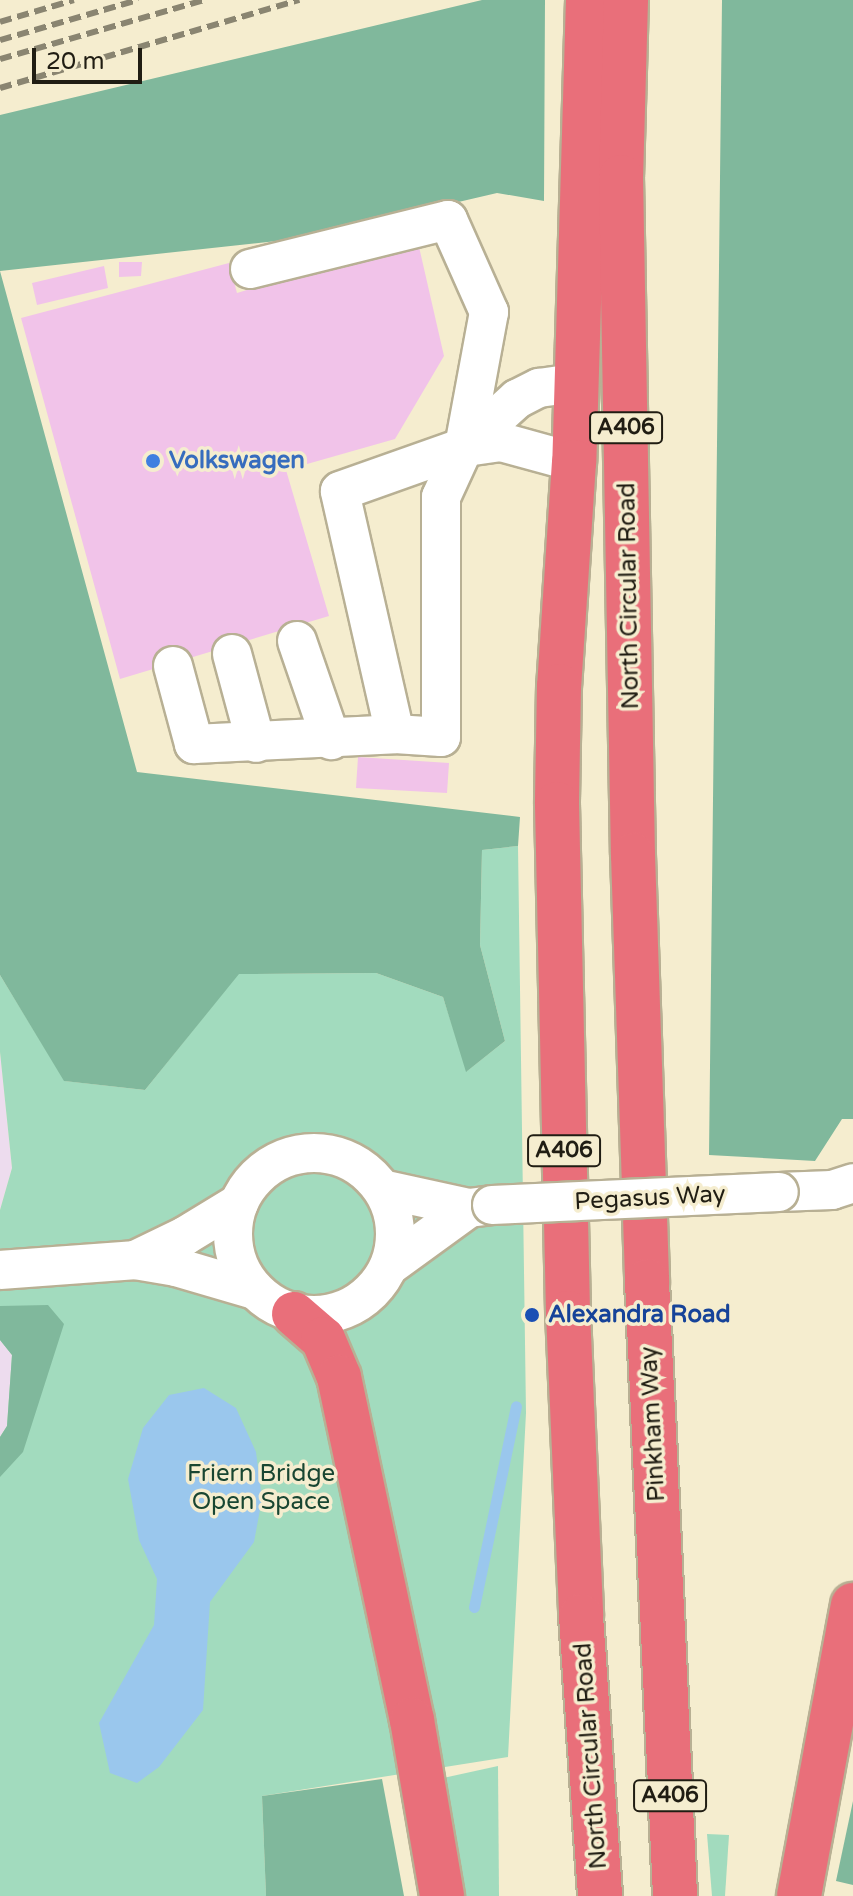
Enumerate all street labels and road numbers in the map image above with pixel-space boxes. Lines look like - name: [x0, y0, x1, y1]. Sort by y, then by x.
- road number: A406: [588, 410, 664, 446]
- street label: North Circular Road: [613, 482, 645, 710]
- road number: A406: [526, 1133, 602, 1169]
- street label: Pegasus Way: [574, 1180, 726, 1216]
- street label: Pinkham Way: [635, 1346, 671, 1502]
- street label: North Circular Road: [569, 1642, 613, 1870]
- road number: A406: [632, 1778, 708, 1814]

